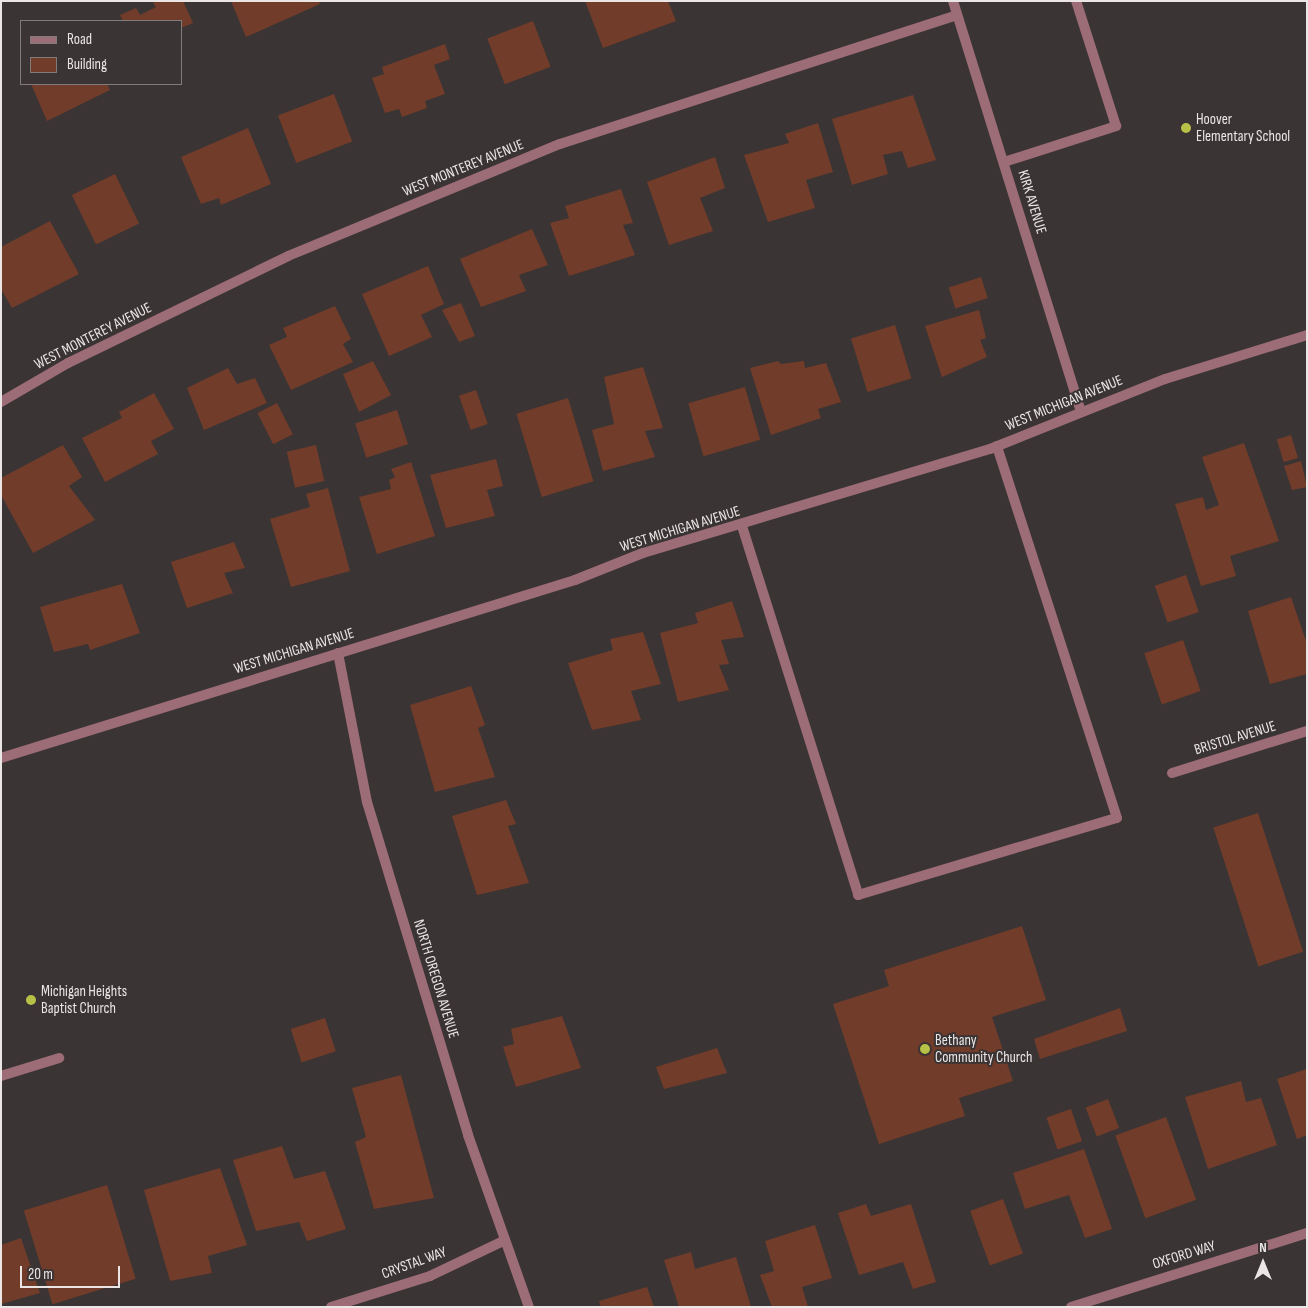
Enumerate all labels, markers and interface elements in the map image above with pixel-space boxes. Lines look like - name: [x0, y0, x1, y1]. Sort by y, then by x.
- legend: [20, 20, 182, 85]
- text: Road: [67, 30, 92, 49]
- text: Building: [67, 55, 107, 74]
- place label: Hoover Elementary School: [1196, 110, 1290, 145]
- marker: Hoover Elementary School: [1180, 122, 1192, 134]
- street label: WEST MONTEREY AVENUE: [400, 136, 526, 200]
- street label: KIRK AVENUE: [1014, 168, 1050, 236]
- street label: WEST MONTEREY AVENUE: [31, 299, 155, 373]
- street label: WEST MICHIGAN AVENUE: [1003, 371, 1125, 435]
- street label: WEST MICHIGAN AVENUE: [618, 502, 742, 556]
- street label: WEST MICHIGAN AVENUE: [232, 624, 356, 678]
- street label: BRISTOL AVENUE: [1192, 717, 1278, 759]
- street label: NORTH OREGON AVENUE: [409, 917, 463, 1041]
- place label: Michigan Heights Baptist Church: [41, 982, 127, 1017]
- marker: Michigan Heights Baptist Church: [25, 994, 37, 1006]
- place label: Bethany Community Church: [935, 1031, 1032, 1066]
- marker: Bethany Community Church: [919, 1043, 931, 1055]
- street label: OXFORD WAY: [1150, 1237, 1218, 1273]
- north arrow: [1238, 1238, 1288, 1288]
- text: N: [1259, 1239, 1267, 1256]
- street label: CRYSTAL WAY: [379, 1243, 449, 1283]
- scale bar: [22, 1256, 122, 1288]
- text: 20 m: [28, 1265, 53, 1284]

